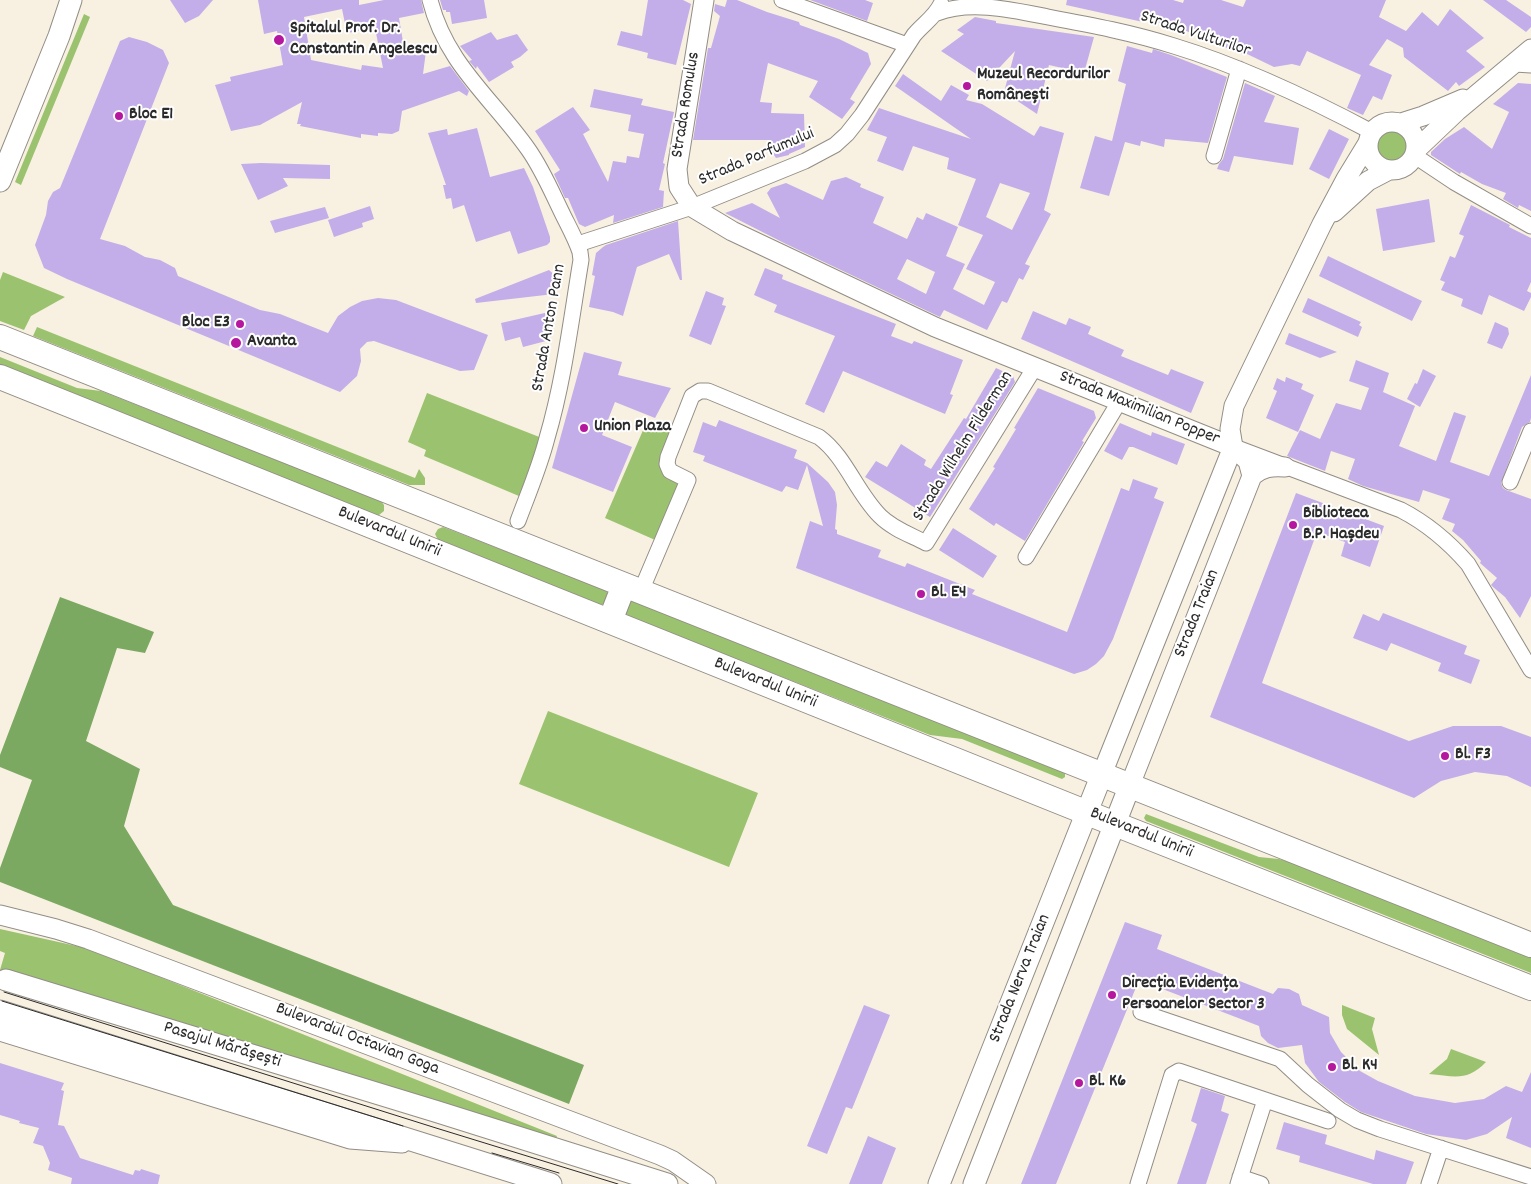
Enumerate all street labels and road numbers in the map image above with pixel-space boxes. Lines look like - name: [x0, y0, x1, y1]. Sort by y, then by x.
- street label: Strada Vulturilor: [1137, 7, 1253, 63]
- street label: Strada Romulus: [668, 50, 706, 160]
- street label: Strada Parfumului: [696, 124, 818, 192]
- street label: Strada Anton Pann: [528, 263, 572, 393]
- street label: Strada Maximilian Popper: [1056, 367, 1222, 451]
- street label: Strada Wilhelm Filderman: [909, 368, 1019, 526]
- street label: Bulevardul Unirii: [334, 503, 444, 563]
- street label: Strada Traian: [1171, 567, 1225, 661]
- street label: Bulevardul Unirii: [710, 654, 820, 714]
- street label: Bulevardul Unirii: [1086, 804, 1196, 864]
- street label: Strada Nerva Traian: [985, 912, 1057, 1046]
- street label: Bulevardul Octavian Goga: [272, 999, 442, 1081]
- street label: Pasajul Mărășești: [161, 1018, 283, 1074]

